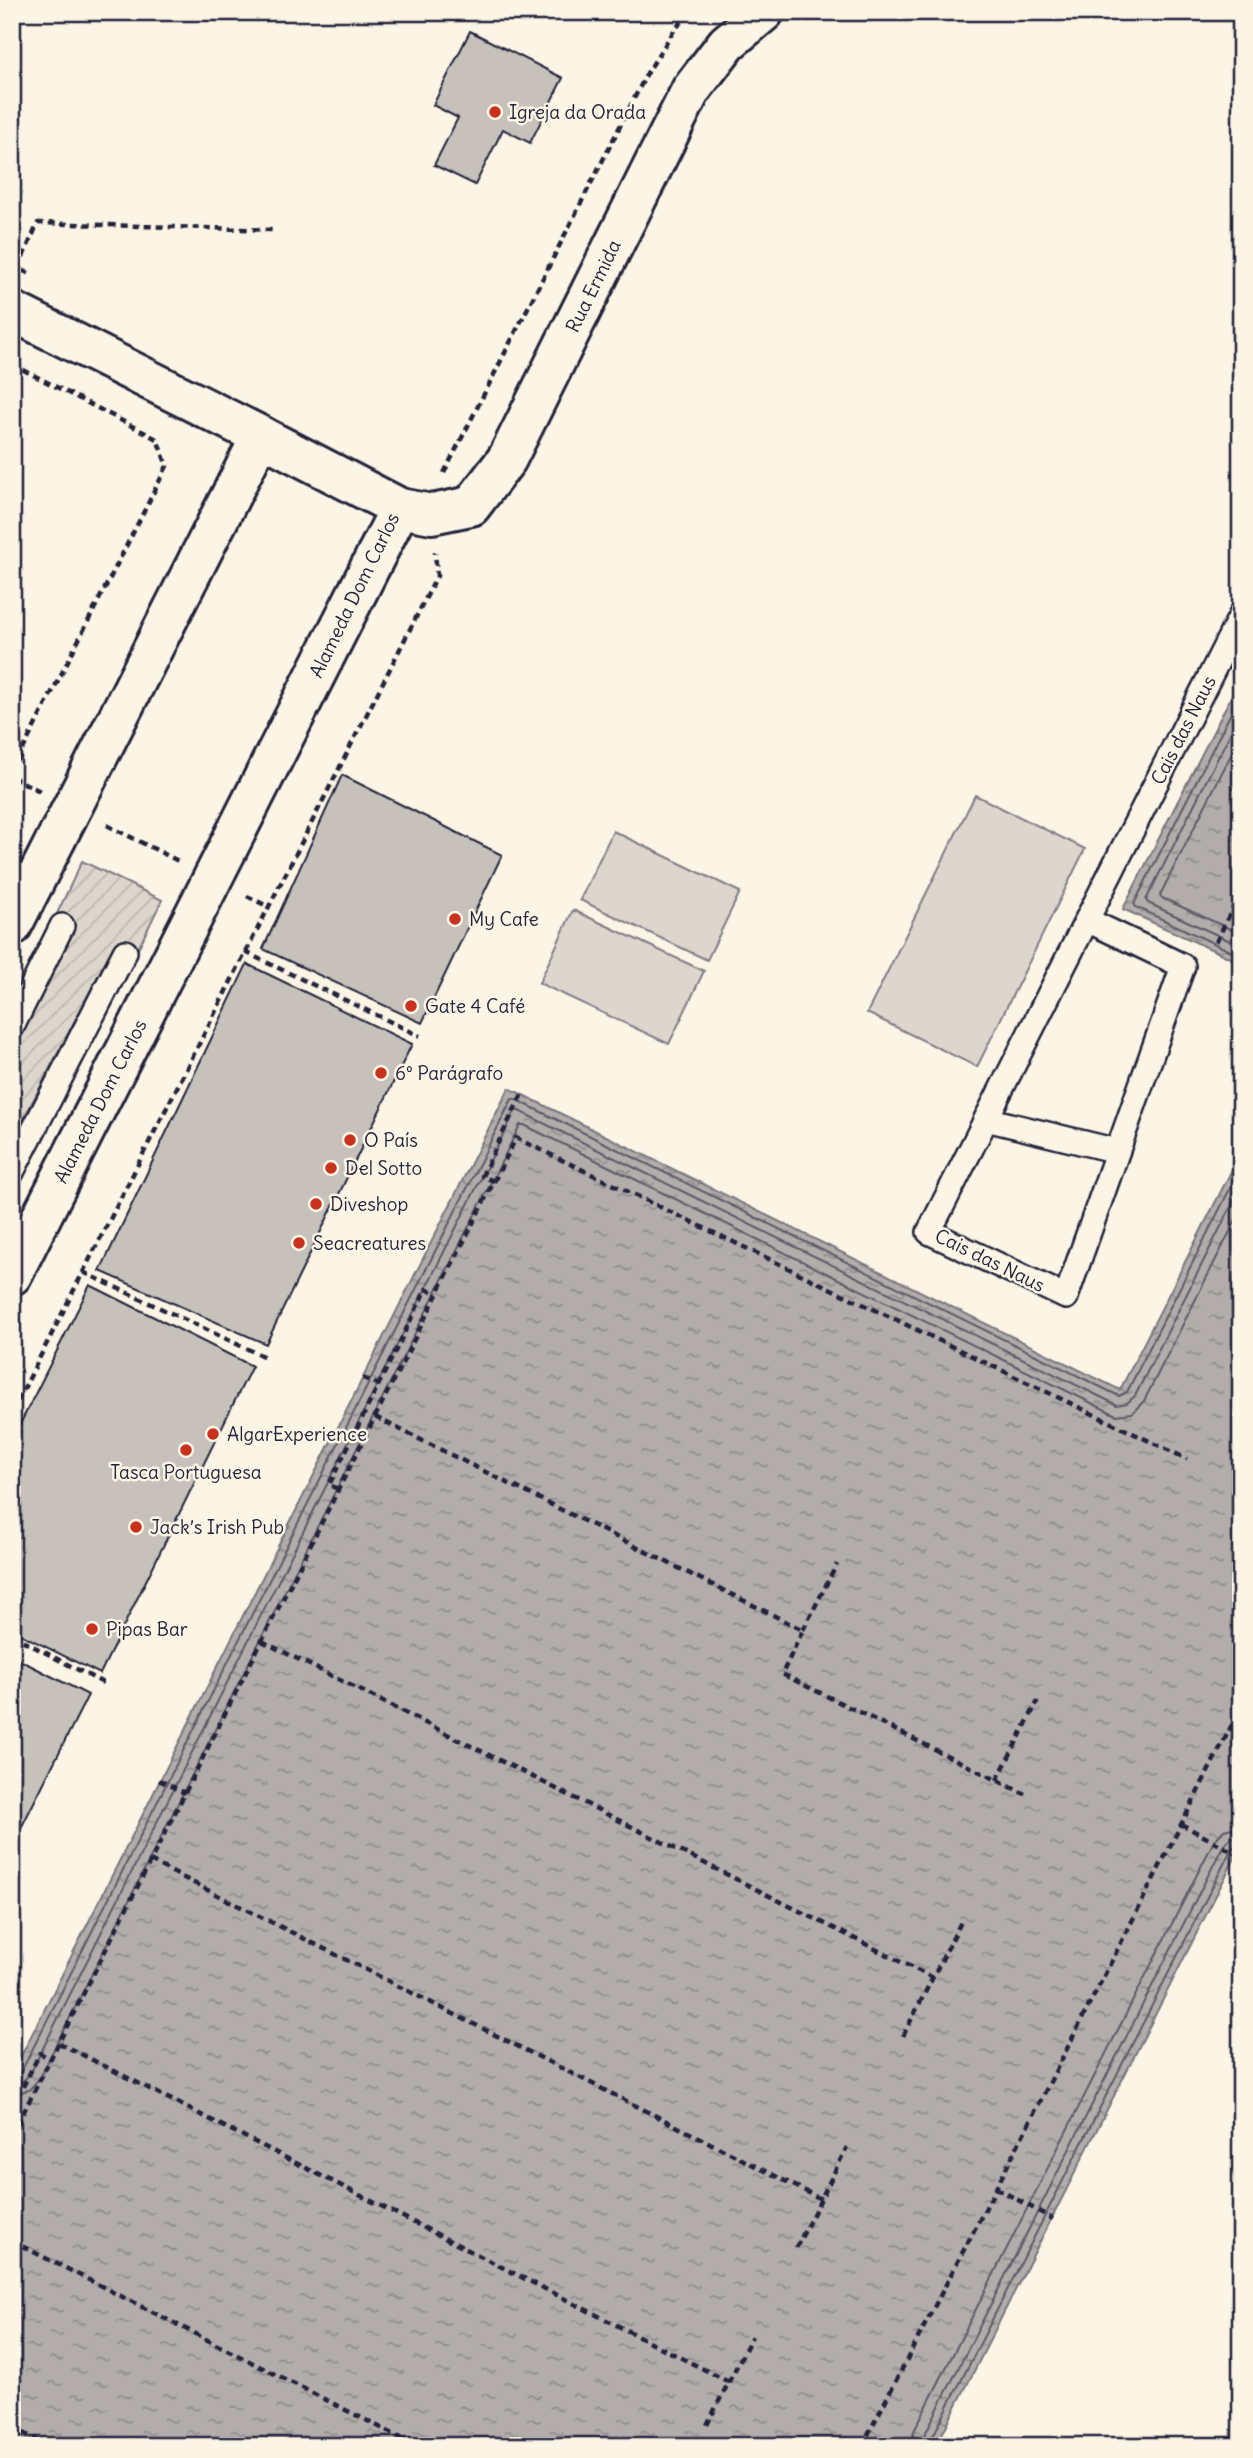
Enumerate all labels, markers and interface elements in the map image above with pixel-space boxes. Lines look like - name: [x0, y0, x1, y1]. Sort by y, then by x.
- place label: Igreja da Orada: [509, 100, 646, 124]
- marker: Igreja da Orada: [487, 104, 503, 120]
- street label: Rua Ermida: [560, 236, 626, 336]
- street label: Alameda Dom Carlos: [304, 509, 404, 681]
- street label: Cais das Naus: [1145, 671, 1221, 789]
- place label: My Cafe: [469, 907, 539, 931]
- marker: My Cafe: [447, 911, 463, 927]
- place label: Gate 4 Café: [425, 994, 525, 1018]
- marker: Gate 4 Café: [403, 998, 419, 1014]
- street label: Alameda Dom Carlos: [48, 1015, 152, 1187]
- place label: 6º Parágrafo: [395, 1061, 503, 1085]
- marker: 6º Parágrafo: [373, 1065, 389, 1081]
- place label: O País: [364, 1128, 418, 1152]
- marker: O País: [342, 1132, 358, 1148]
- place label: Del Sotto: [345, 1156, 422, 1180]
- marker: Del Sotto: [323, 1160, 339, 1176]
- place label: Diveshop: [330, 1192, 408, 1216]
- marker: Diveshop: [308, 1196, 324, 1212]
- street label: Cais das Naus: [931, 1223, 1049, 1297]
- place label: Seacreatures: [313, 1231, 426, 1255]
- marker: Seacreatures: [291, 1235, 307, 1251]
- place label: AlgarExperience: [227, 1422, 367, 1446]
- marker: AlgarExperience: [205, 1426, 221, 1442]
- marker: Tasca Portuguesa: [178, 1442, 194, 1458]
- place label: Tasca Portuguesa: [110, 1460, 262, 1484]
- place label: Jack’s Irish Pub: [150, 1515, 284, 1539]
- marker: Jack’s Irish Pub: [128, 1519, 144, 1535]
- place label: Pipas Bar: [106, 1617, 188, 1641]
- marker: Pipas Bar: [84, 1621, 100, 1637]

